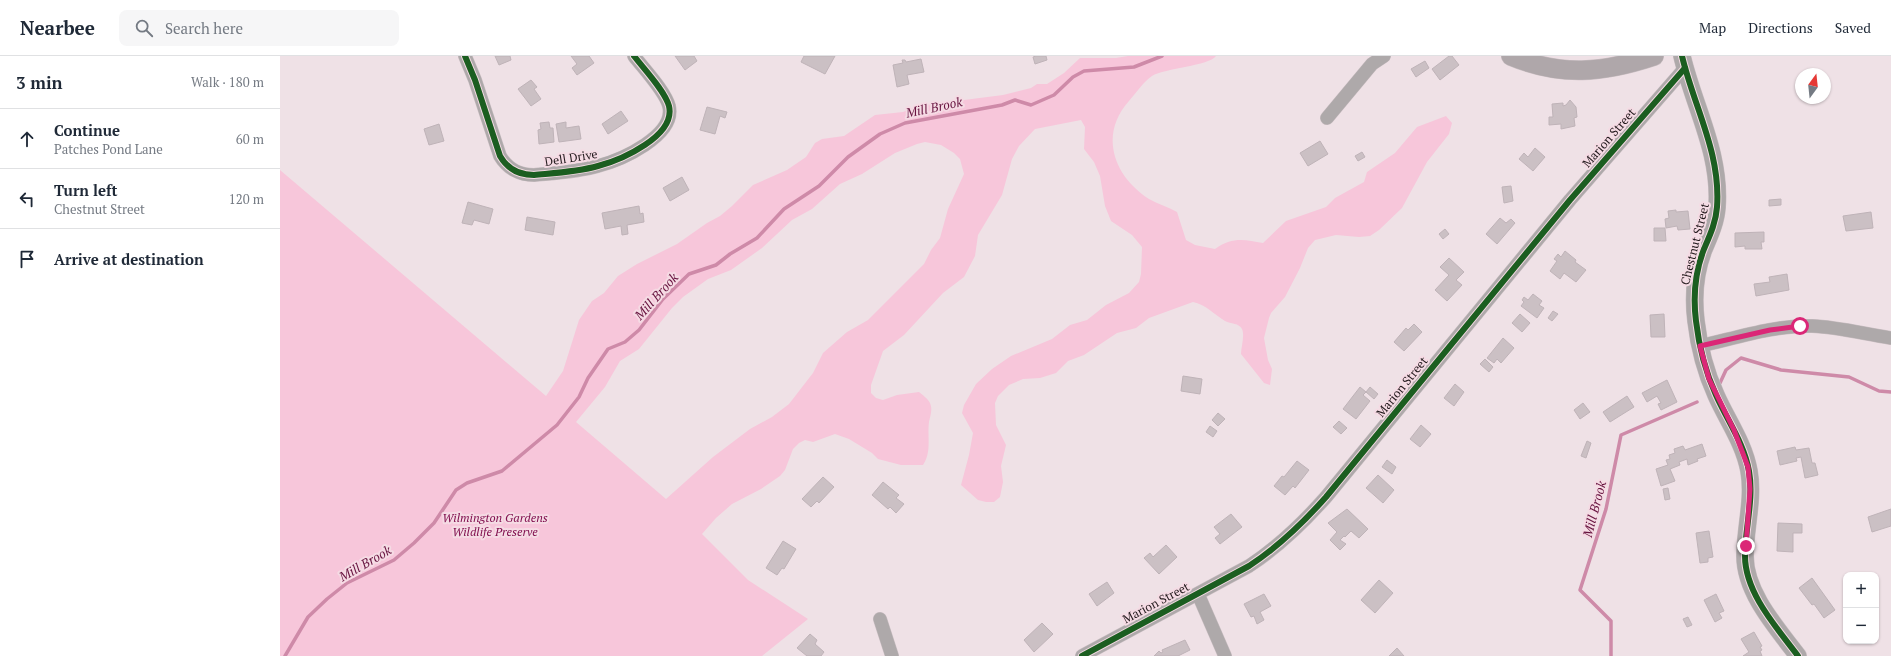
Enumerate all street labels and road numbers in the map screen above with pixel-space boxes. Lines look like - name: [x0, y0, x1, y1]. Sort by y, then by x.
- street label: Marion Street: [1579, 105, 1639, 170]
- street label: Dell Drive: [543, 146, 598, 169]
- street label: Chestnut Street: [1677, 201, 1712, 286]
- street label: Marion Street: [1373, 353, 1431, 420]
- street label: Marion Street: [1120, 578, 1192, 626]

